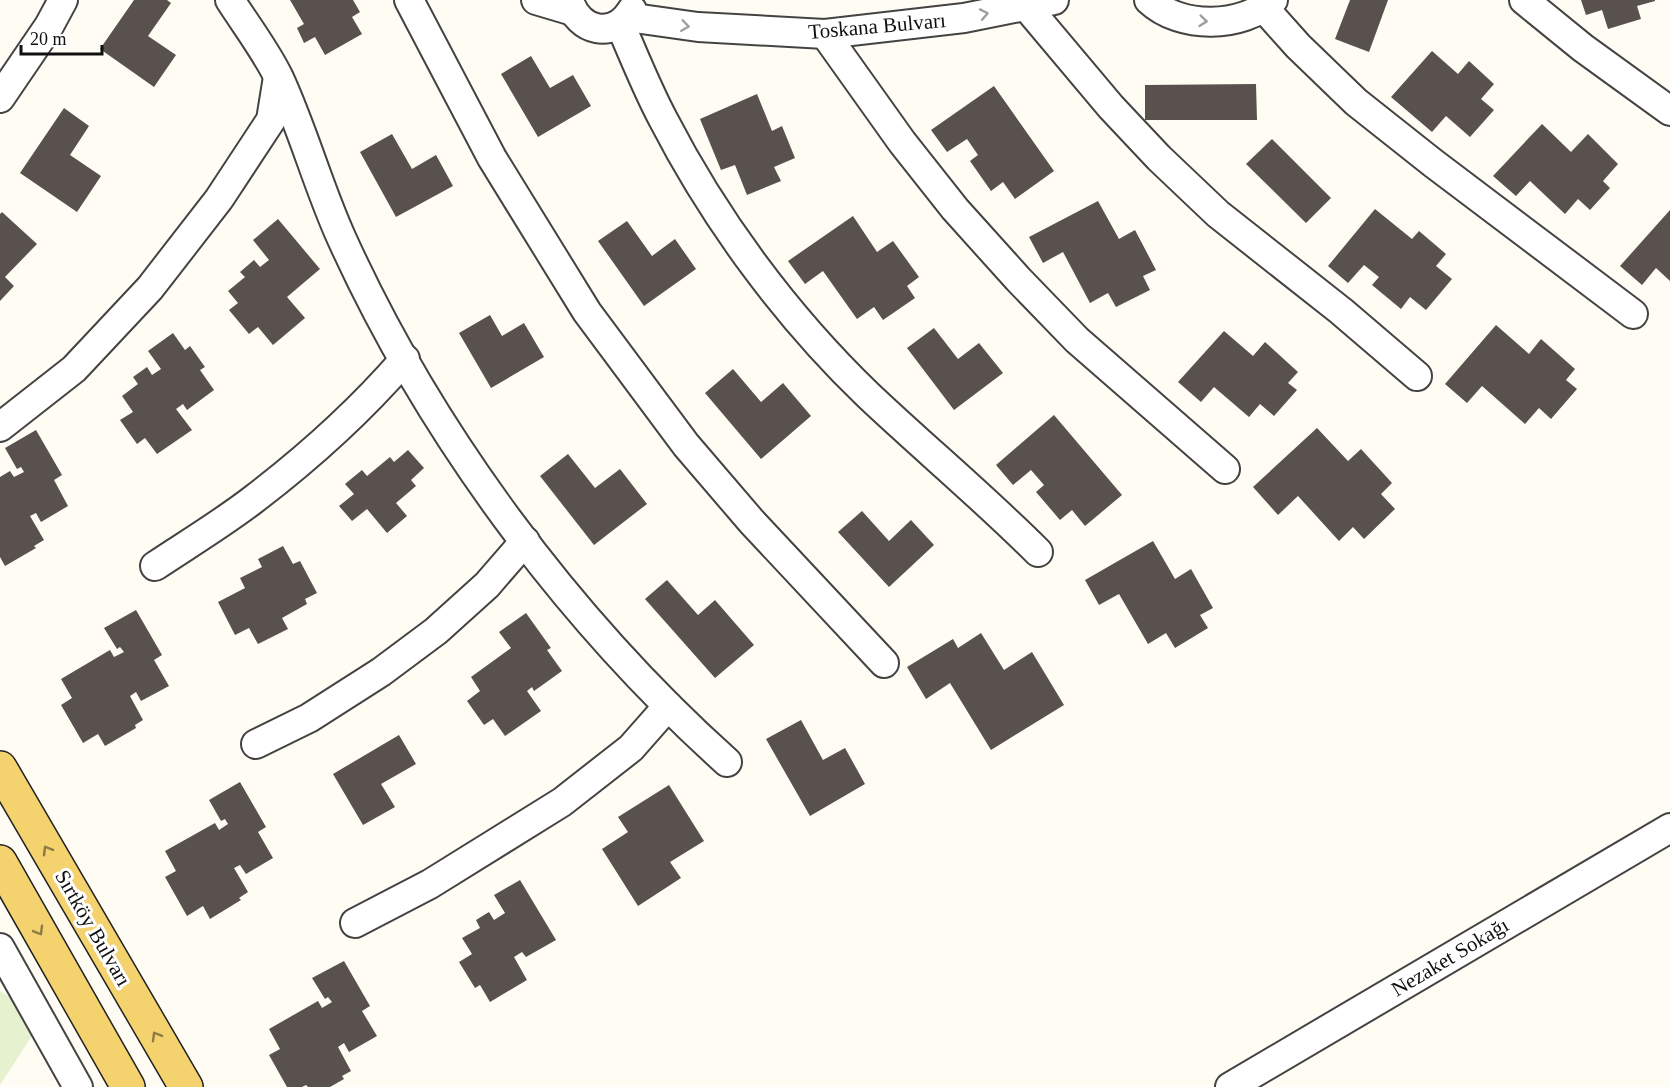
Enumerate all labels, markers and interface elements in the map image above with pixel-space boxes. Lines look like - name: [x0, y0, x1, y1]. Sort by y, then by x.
- street label: Toskana Bulvarı: [807, 8, 947, 44]
- one-way arrow: [978, 9, 988, 22]
- one-way arrow: [1198, 14, 1207, 27]
- scale bar: [21, 18, 102, 56]
- one-way arrow: [681, 19, 690, 31]
- text: 20 m: [30, 29, 67, 49]
- one-way arrow: [43, 846, 55, 856]
- street label: Sırtköy Bulvarı: [50, 866, 136, 990]
- street label: Nezaket Sokağı: [1387, 913, 1513, 1001]
- one-way arrow: [32, 925, 44, 935]
- one-way arrow: [152, 1032, 163, 1043]

